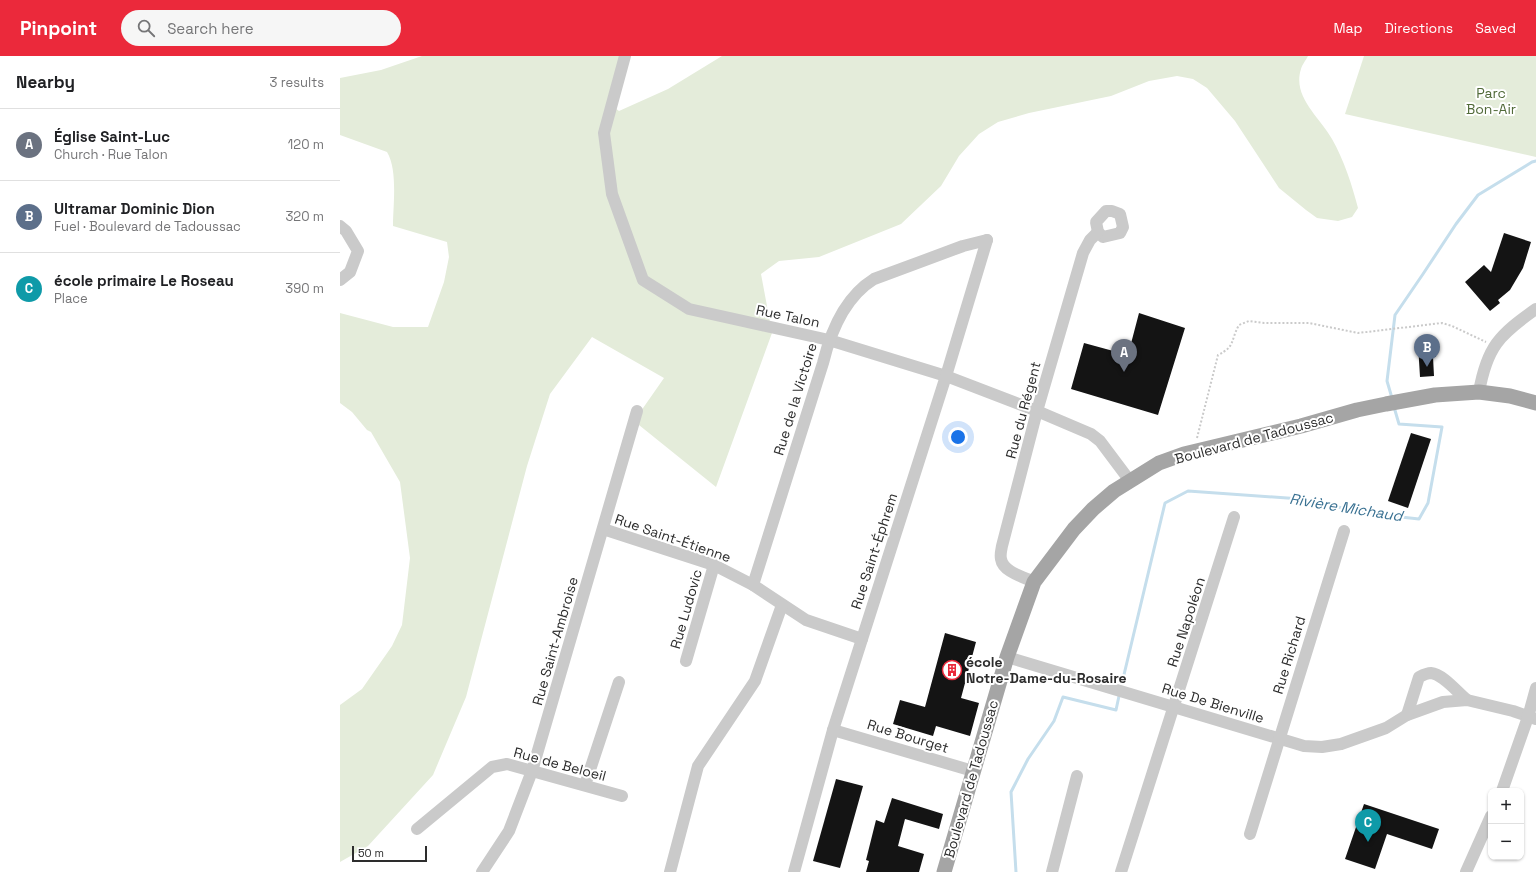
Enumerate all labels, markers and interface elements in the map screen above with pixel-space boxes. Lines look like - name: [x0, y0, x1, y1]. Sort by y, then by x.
- search box: [121, 10, 401, 46]
- text: Pinpoint: [20, 16, 97, 41]
- icon: search: [135, 17, 157, 39]
- text: Search here: [167, 19, 254, 38]
- text: Map: [1333, 19, 1363, 37]
- text: Directions: [1385, 19, 1453, 37]
- text: Saved: [1475, 19, 1516, 37]
- text: Nearby: [16, 71, 75, 93]
- text: 3 results: [270, 74, 324, 91]
- park label: Parc Bon-Air: [1466, 84, 1516, 118]
- text: Église Saint-Luc: [54, 127, 170, 146]
- text: A: [25, 136, 33, 153]
- text: 120 m: [288, 136, 324, 153]
- text: Church · Rue Talon: [54, 146, 168, 163]
- text: Ultramar Dominic Dion: [54, 199, 215, 218]
- text: B: [25, 208, 33, 225]
- text: 320 m: [285, 208, 324, 225]
- text: Fuel · Boulevard de Tadoussac: [54, 218, 241, 235]
- text: école primaire Le Roseau: [54, 271, 234, 290]
- text: C: [25, 280, 33, 297]
- text: 390 m: [285, 280, 324, 297]
- text: Place: [54, 290, 88, 307]
- street label: Rue Talon: [755, 300, 821, 332]
- pin: B: [1414, 334, 1440, 367]
- pin: A: [1111, 339, 1137, 372]
- street label: Rue de la Victoire: [769, 340, 821, 458]
- street label: Rue du Régent: [1001, 360, 1045, 460]
- street label: Boulevard de Tadoussac: [1173, 408, 1335, 468]
- your location: [948, 427, 968, 447]
- water label: Rivière Michaud: [1288, 489, 1406, 526]
- street label: Rue Saint-Éphrem: [847, 491, 901, 611]
- street label: Rue Saint-Étienne: [612, 510, 734, 566]
- street label: Rue Ludovic: [666, 567, 706, 651]
- street label: Rue Saint-Ambroise: [528, 575, 582, 707]
- street label: Rue Napoléon: [1163, 575, 1209, 669]
- street label: Rue Richard: [1269, 614, 1309, 696]
- place label: école Notre-Dame-du-Rosaire: [966, 653, 1127, 687]
- building icon: école Notre-Dame-du-Rosaire: [941, 659, 963, 681]
- street label: Rue De Bienville: [1160, 679, 1266, 727]
- street label: Boulevard de Tadoussac: [940, 698, 1002, 860]
- street label: Rue Bourget: [865, 715, 951, 757]
- street label: Rue de Beloeil: [512, 743, 608, 785]
- map controls: [1488, 788, 1524, 860]
- button: +: [1488, 788, 1524, 824]
- pin: C: [1355, 809, 1381, 842]
- button: −: [1488, 824, 1524, 860]
- scale bar: [352, 844, 427, 863]
- text: 50 m: [358, 846, 384, 860]

